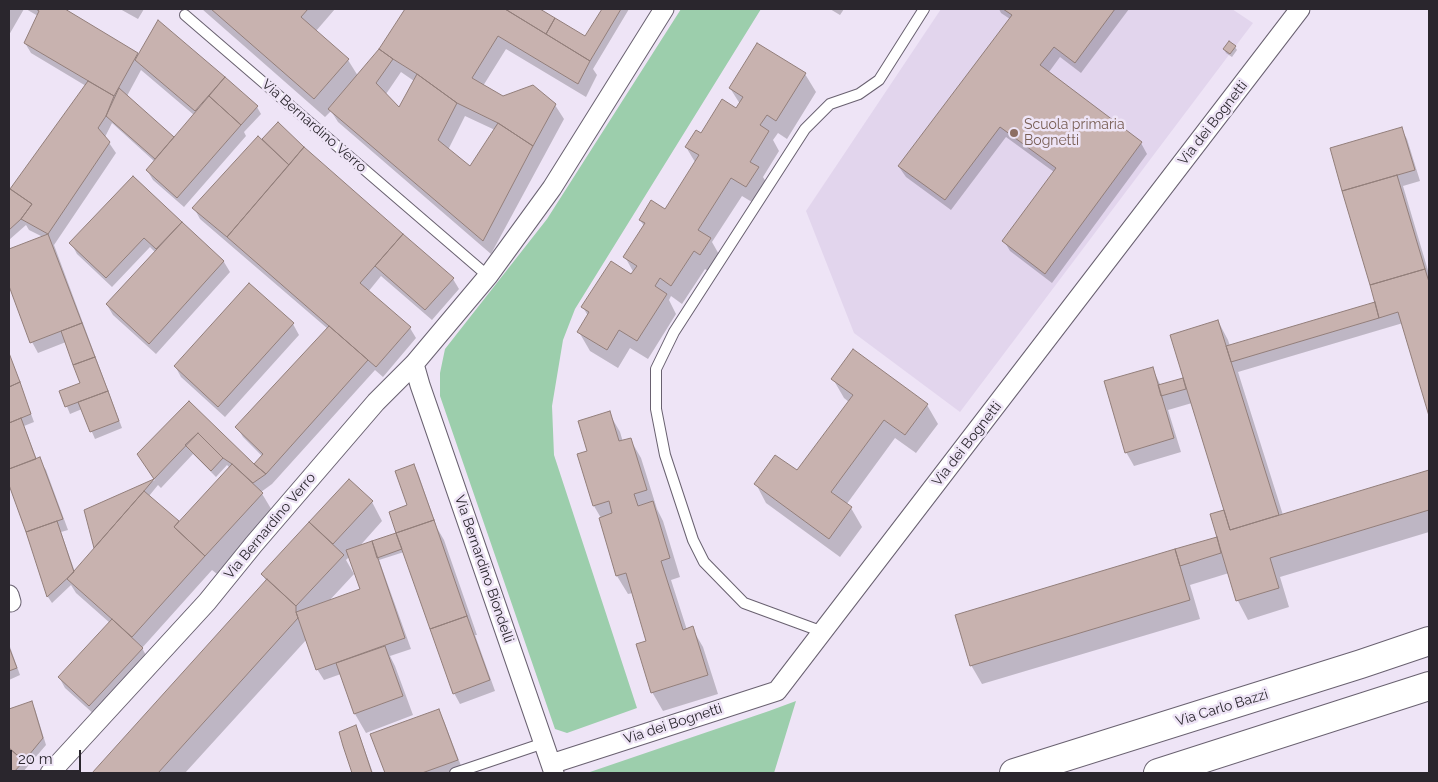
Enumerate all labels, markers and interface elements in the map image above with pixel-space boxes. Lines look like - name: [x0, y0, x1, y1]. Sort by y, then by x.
- street label: Via Bernardino Verro: [258, 76, 370, 176]
- street label: Via dei Bognetti: [1175, 77, 1251, 169]
- place label: Scuola primaria Bognetti: [1024, 117, 1125, 150]
- marker: Scuola primaria Bognetti: [1008, 127, 1020, 139]
- street label: Via dei Bognetti: [929, 398, 1005, 490]
- street label: Via Bernardino Verro: [221, 470, 319, 582]
- street label: Via Bernardino Biondelli: [451, 493, 517, 645]
- street label: Via Carlo Bazzi: [1174, 686, 1270, 730]
- street label: Via dei Bognetti: [622, 700, 724, 748]
- scale bar: [12, 740, 84, 772]
- text: 20 m: [18, 750, 53, 768]

